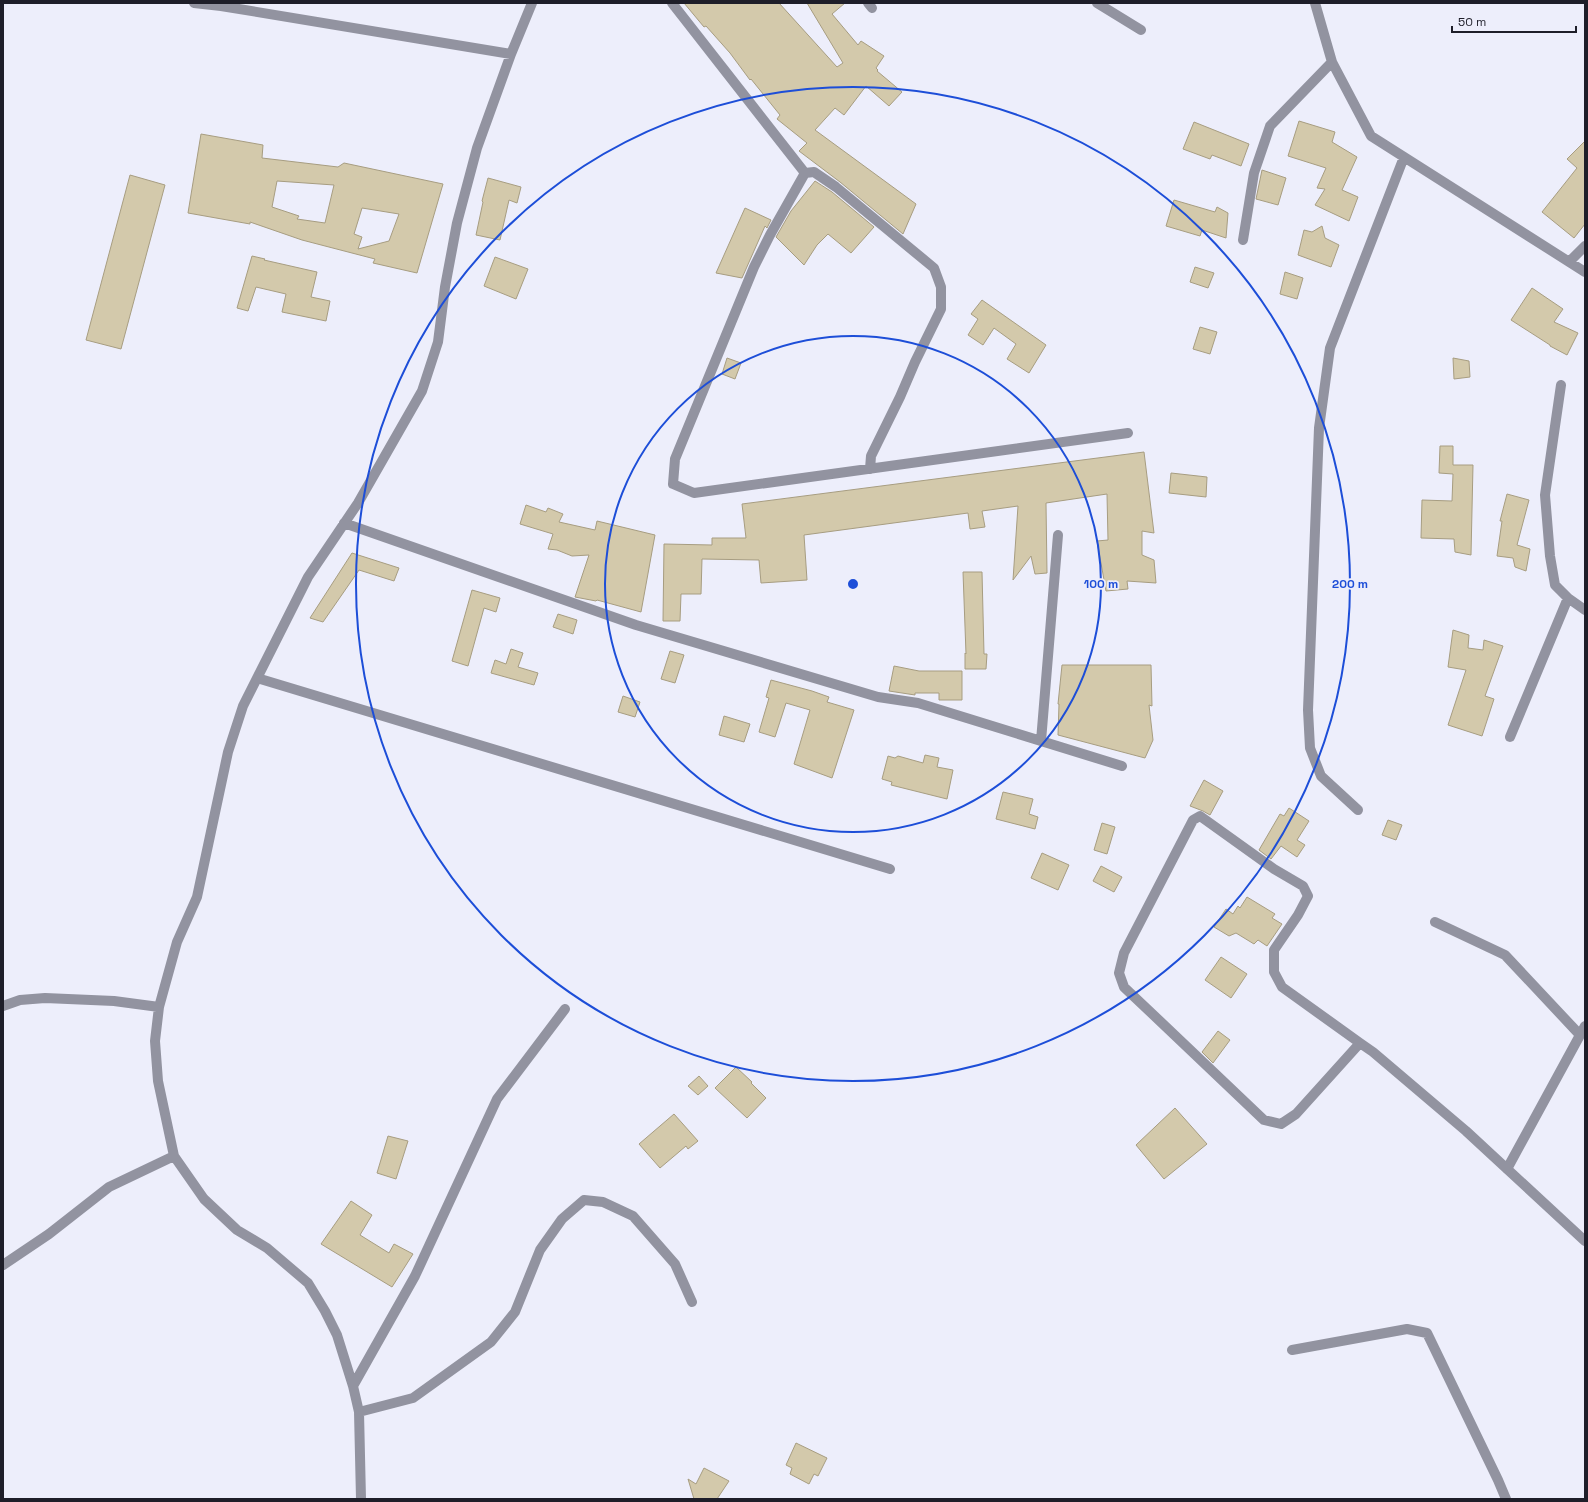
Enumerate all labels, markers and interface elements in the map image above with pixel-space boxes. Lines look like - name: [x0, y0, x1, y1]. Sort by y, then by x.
- scale bar: [1452, 8, 1576, 34]
- text: 50 m: [1458, 14, 1486, 30]
- text: 100 m: [1084, 576, 1118, 592]
- text: 200 m: [1332, 576, 1368, 592]
- centre of rings: [846, 577, 860, 591]

